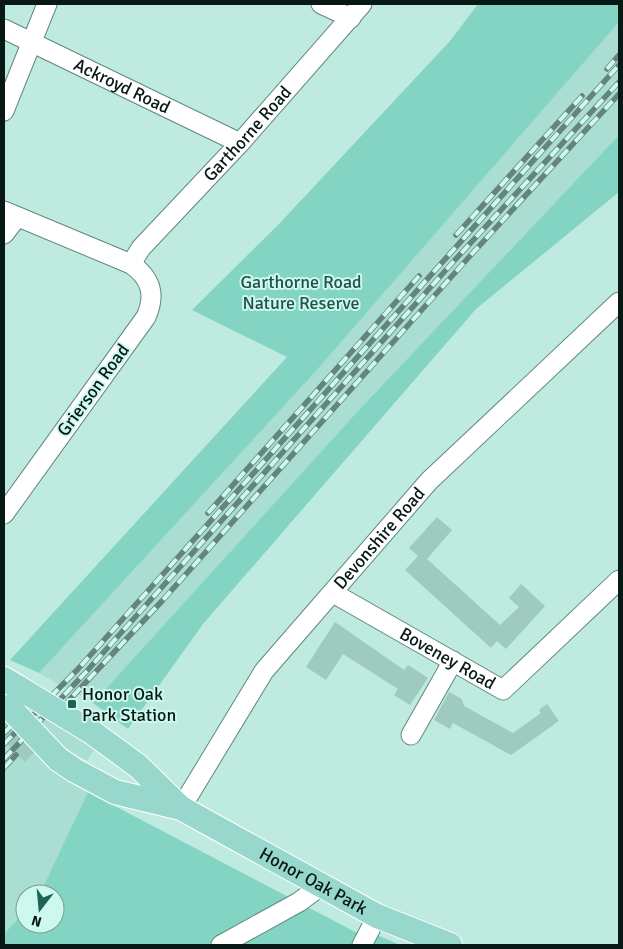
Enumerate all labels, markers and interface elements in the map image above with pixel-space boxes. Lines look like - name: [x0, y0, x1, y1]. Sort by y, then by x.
- street label: Ackroyd Road: [70, 53, 174, 119]
- street label: Garthorne Road: [199, 81, 296, 186]
- park label: Garthorne Road Nature Reserve: [240, 271, 362, 314]
- street label: Grierson Road: [52, 340, 134, 440]
- street label: Devonshire Road: [329, 483, 430, 594]
- street label: Boveney Road: [396, 622, 499, 694]
- place label: Honor Oak Park Station: [82, 683, 176, 726]
- marker: Honor Oak Park Station: [66, 698, 78, 710]
- street label: Honor Oak Park: [256, 842, 371, 919]
- north arrow: [15, 884, 65, 934]
- text: N: [30, 912, 44, 931]

